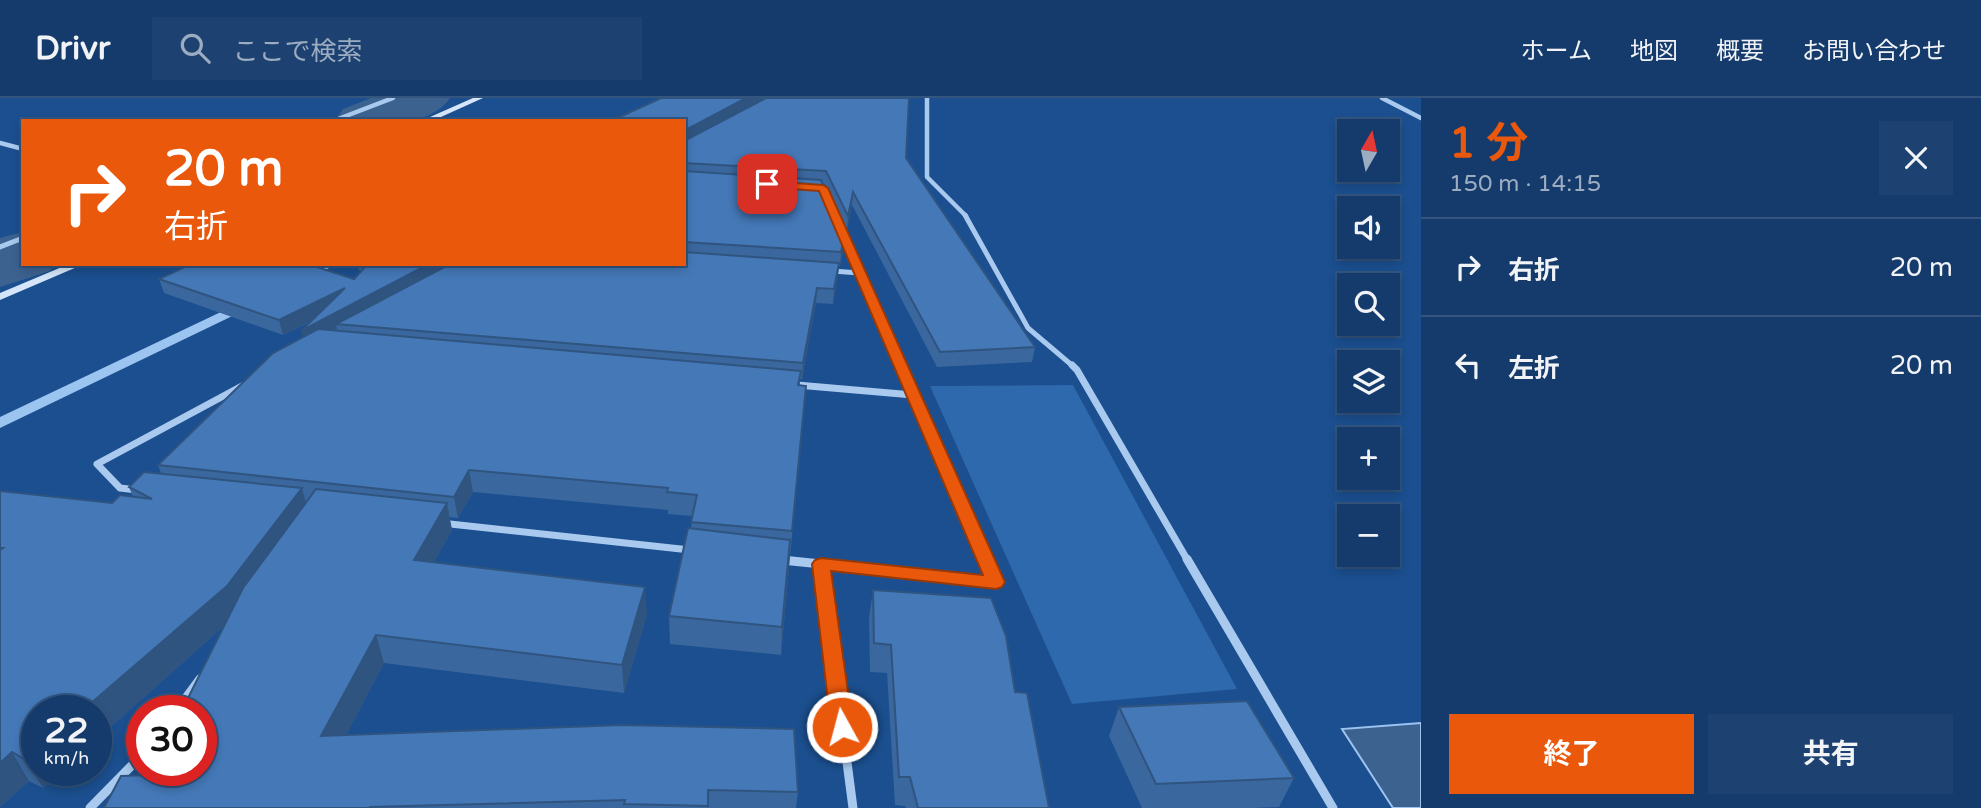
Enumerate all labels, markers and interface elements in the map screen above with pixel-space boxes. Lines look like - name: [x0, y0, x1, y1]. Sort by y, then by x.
- search box: [152, 17, 642, 80]
- text: Drivr: [35, 29, 110, 68]
- icon: search: [176, 29, 214, 67]
- text: ここで検索: [232, 36, 363, 67]
- text: ホーム: [1521, 37, 1592, 66]
- text: 地図: [1630, 37, 1678, 66]
- text: 概要: [1716, 37, 1764, 66]
- text: お問い合わせ: [1802, 37, 1946, 66]
- text: 1 分: [1449, 118, 1528, 169]
- north arrow: [1337, 119, 1400, 182]
- map controls: [1337, 119, 1400, 567]
- button: close: [1879, 121, 1953, 195]
- text: 20 m: [164, 140, 283, 199]
- icon: right: [49, 147, 140, 238]
- pin: [737, 154, 797, 214]
- icon: arrive: [748, 165, 786, 203]
- text: 150 m · 14:15: [1449, 170, 1601, 198]
- button: sound: [1337, 196, 1400, 259]
- text: 右折: [164, 208, 228, 246]
- icon: right: [1449, 248, 1487, 286]
- text: 20 m: [1890, 252, 1953, 283]
- text: 右折: [1508, 255, 1560, 286]
- button: search: [1337, 273, 1400, 336]
- icon: left: [1449, 346, 1487, 384]
- button: layers: [1337, 350, 1400, 413]
- text: 20 m: [1890, 350, 1953, 381]
- text: 左折: [1508, 353, 1560, 384]
- button: +: [1337, 427, 1400, 490]
- button: −: [1337, 504, 1400, 567]
- position arrow: [805, 690, 879, 764]
- speed limit sign: 30: [126, 695, 217, 786]
- text: 22: [45, 710, 88, 752]
- button: 終了: [1449, 714, 1694, 794]
- button: 共有: [1708, 714, 1953, 794]
- text: km/h: [44, 747, 89, 769]

